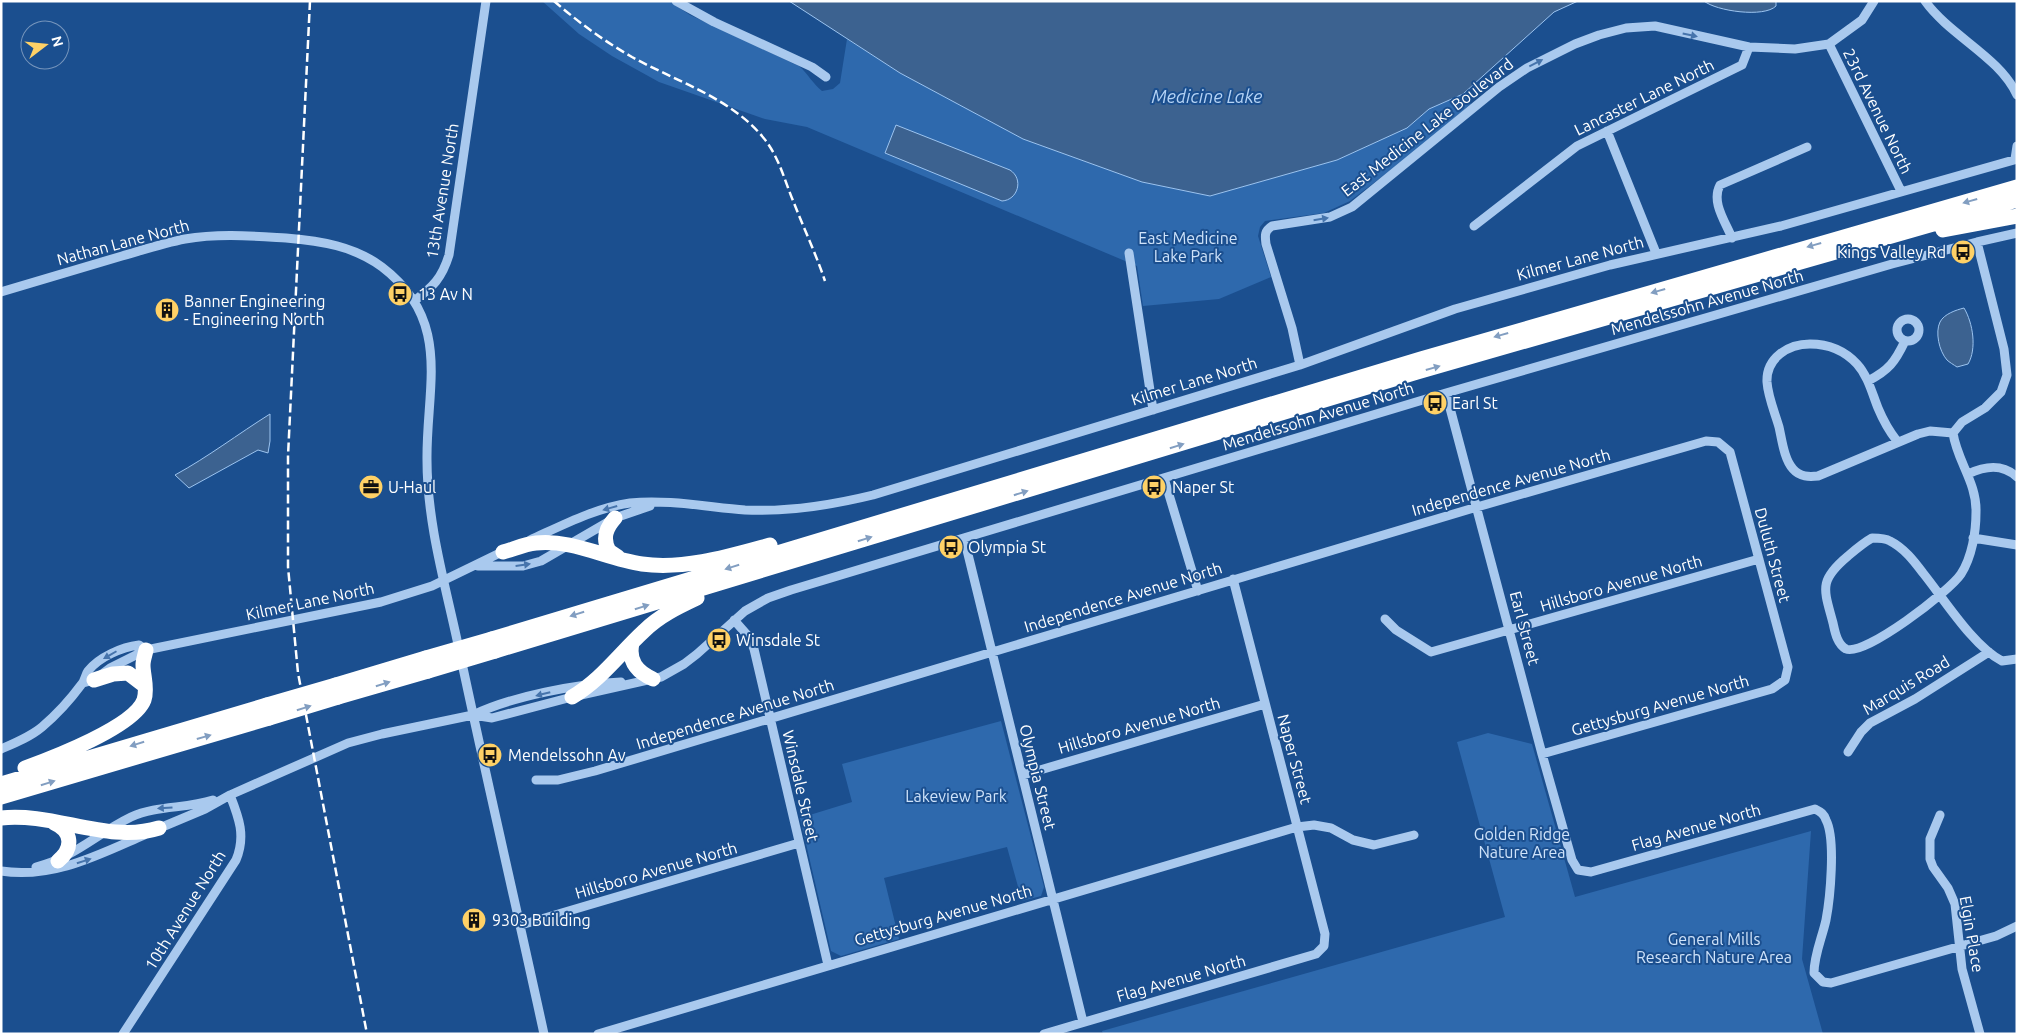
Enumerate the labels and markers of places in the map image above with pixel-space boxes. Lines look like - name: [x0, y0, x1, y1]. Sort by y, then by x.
- bus stop icon: Kings Valley Rd: [1950, 239, 1976, 265]
- place label: Kings Valley Rd: [1837, 243, 1946, 261]
- bus stop icon: 13 Av N: [387, 281, 413, 307]
- place label: 13 Av N: [418, 285, 473, 303]
- place label: Banner Engineering - Engineering North: [184, 292, 326, 328]
- building icon: Banner Engineering - Engineering North: [154, 297, 180, 323]
- bus stop icon: Earl St: [1422, 390, 1448, 416]
- place label: Earl St: [1452, 394, 1498, 412]
- office icon: U-Haul: [358, 474, 384, 500]
- bus stop icon: Naper St: [1141, 474, 1167, 500]
- place label: U-Haul: [388, 478, 436, 496]
- place label: Naper St: [1172, 478, 1235, 496]
- bus stop icon: Olympia St: [938, 534, 964, 560]
- place label: Olympia St: [968, 538, 1047, 556]
- bus stop icon: Winsdale St: [706, 627, 732, 653]
- place label: Winsdale St: [736, 631, 821, 649]
- bus stop icon: Mendelssohn Av: [477, 742, 503, 768]
- place label: Mendelssohn Av: [508, 746, 626, 764]
- building icon: 9303 Building: [461, 907, 487, 933]
- place label: 9303 Building: [492, 911, 591, 929]

